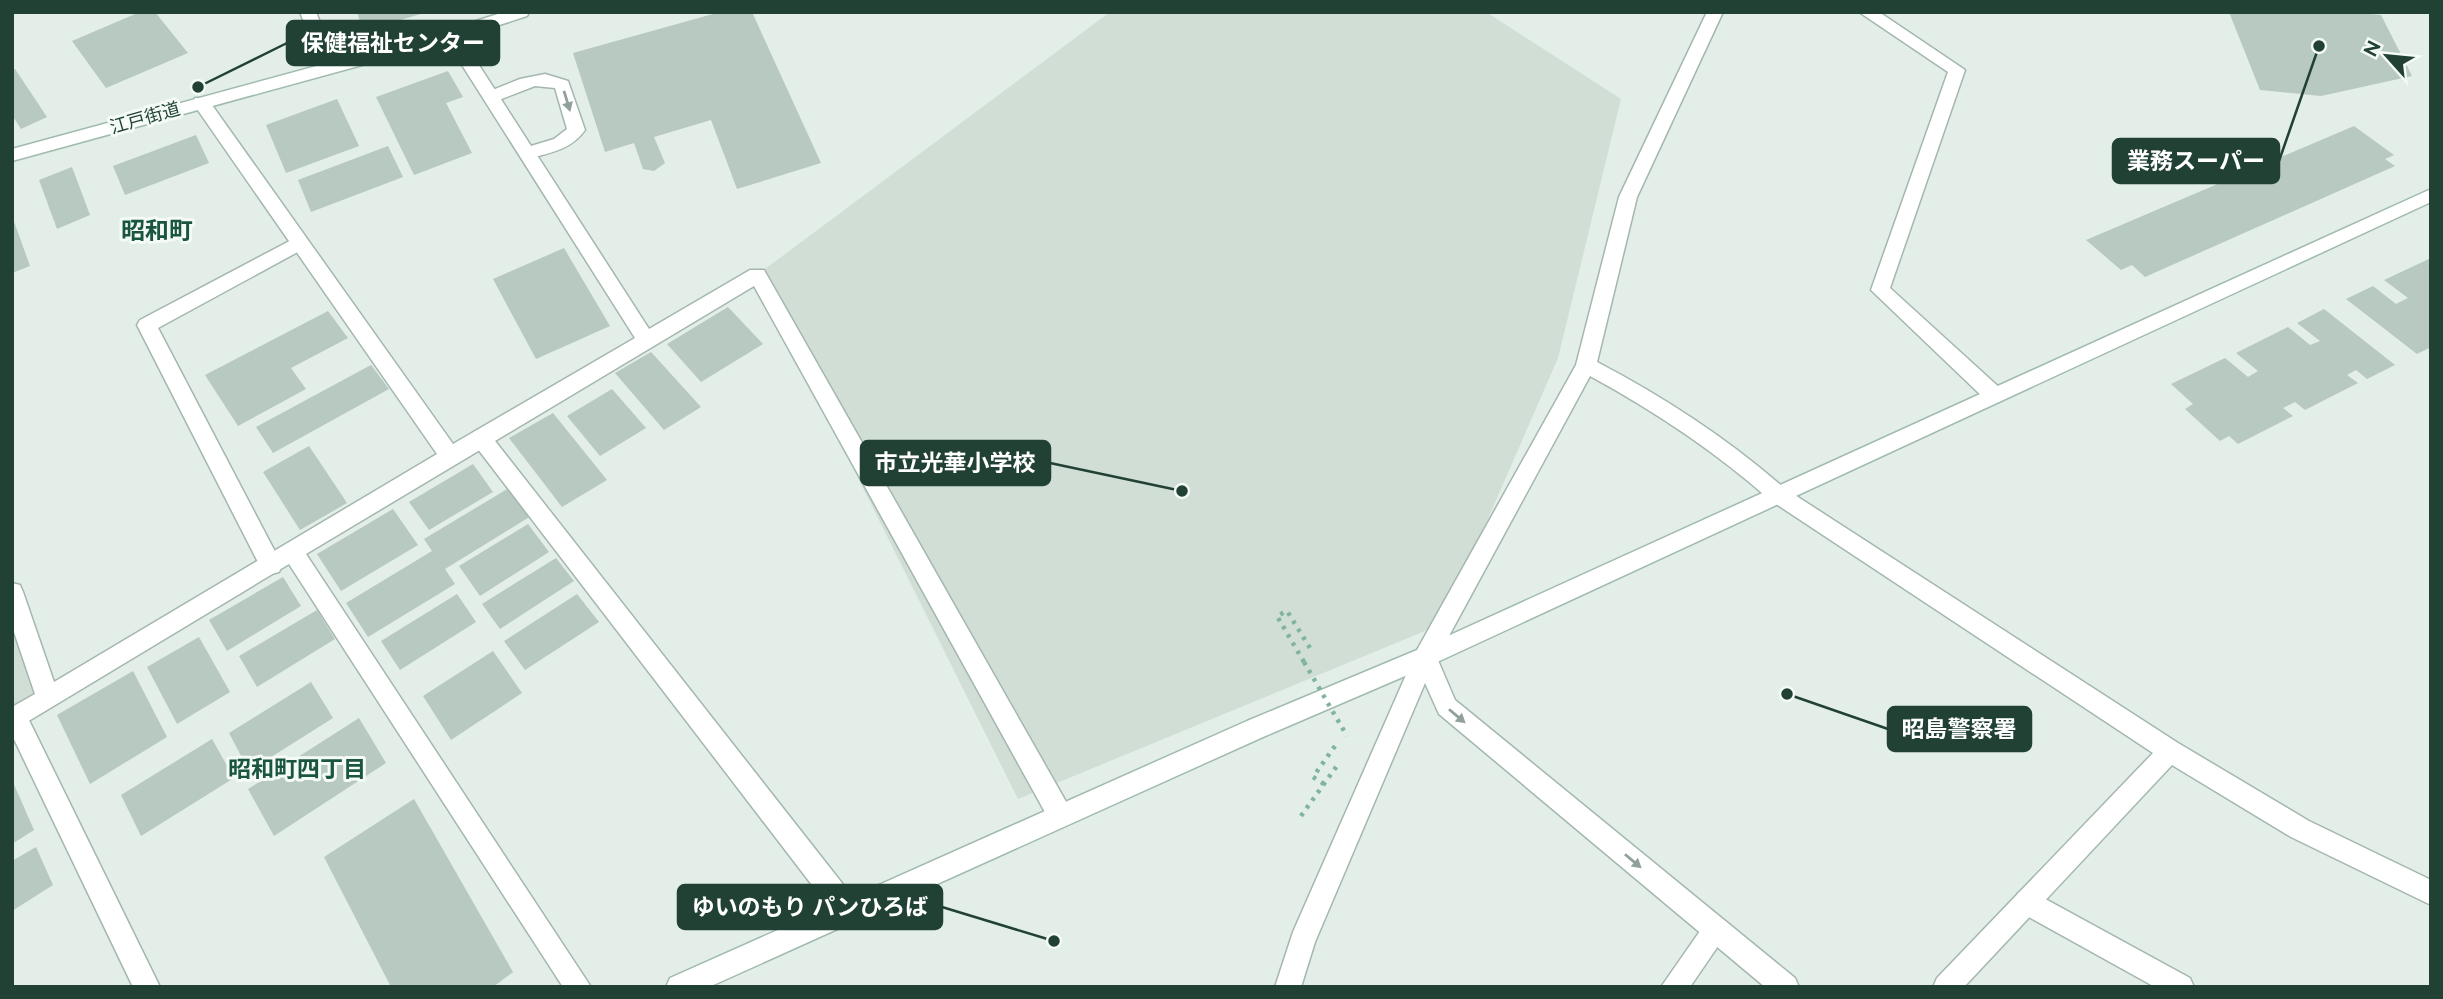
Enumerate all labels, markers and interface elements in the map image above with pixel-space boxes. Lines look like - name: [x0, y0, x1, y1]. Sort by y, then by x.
- callout: 保健福祉センター: [287, 21, 499, 65]
- north arrow: [2352, 21, 2422, 91]
- text: 保健福祉センター: [301, 29, 485, 56]
- text: N: [2359, 37, 2385, 60]
- one-way arrow: [562, 91, 573, 112]
- street label: 江戸街道: [107, 98, 182, 138]
- callout: 業務スーパー: [2113, 139, 2279, 183]
- text: 業務スーパー: [2127, 147, 2265, 174]
- district label: 昭和町: [121, 216, 193, 245]
- callout: 市立光華小学校: [861, 441, 1050, 485]
- text: 市立光華小学校: [875, 449, 1036, 476]
- callout: 昭島警察署: [1888, 707, 2031, 751]
- one-way arrow: [1449, 708, 1466, 723]
- text: 昭島警察署: [1902, 715, 2017, 742]
- district label: 昭和町四丁目: [228, 755, 366, 782]
- one-way arrow: [1624, 853, 1641, 868]
- callout: ゆいのもり パンひろば: [678, 885, 942, 929]
- text: ゆいのもり パンひろば: [692, 893, 928, 920]

